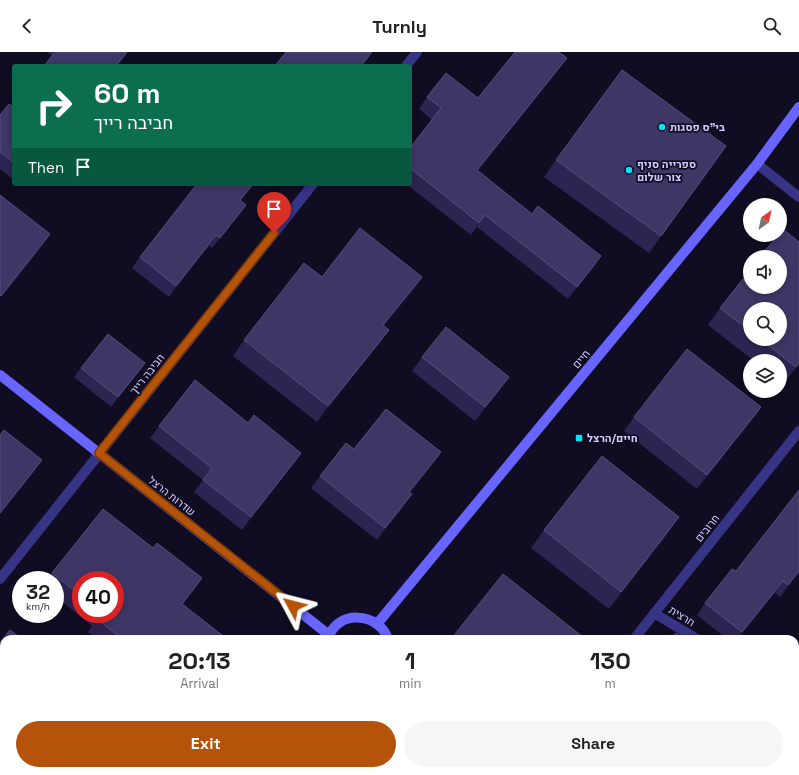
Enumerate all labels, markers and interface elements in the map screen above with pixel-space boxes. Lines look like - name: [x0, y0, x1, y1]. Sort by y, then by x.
- icon: back: [16, 15, 38, 37]
- text: Turnly: [372, 15, 427, 38]
- icon: search: [761, 15, 783, 37]
- text: 60 m: [94, 75, 160, 111]
- icon: right: [28, 80, 80, 132]
- text: חביבה רייך: [94, 111, 173, 134]
- place label: בי"ס פסגות: [670, 120, 725, 134]
- marker: בי"ס פסגות: [657, 122, 667, 132]
- icon: arrive: [72, 156, 94, 178]
- place label: ספרייה סניף צור שלום: [637, 157, 696, 184]
- text: Then: [28, 158, 64, 177]
- marker: ספרייה סניף צור שלום: [624, 165, 634, 175]
- pin: [257, 192, 291, 233]
- icon: arrive: [263, 198, 285, 220]
- north arrow: [743, 198, 787, 242]
- map controls: [743, 198, 787, 398]
- button: sound: [743, 250, 787, 294]
- button: search: [743, 302, 787, 346]
- street label: חיים: [569, 347, 593, 371]
- street label: חביבה רייך: [127, 351, 167, 397]
- button: layers: [743, 354, 787, 398]
- place label: חיים/הרצל: [587, 431, 638, 445]
- marker: חיים/הרצל: [574, 433, 584, 443]
- street label: שדרות הרצל: [145, 473, 199, 519]
- street label: חרובים: [692, 511, 722, 545]
- speed limit sign: 40: [72, 571, 124, 623]
- text: 32: [26, 579, 50, 605]
- position arrow: [272, 585, 314, 627]
- text: km/h: [26, 600, 50, 613]
- street label: חרצית: [666, 603, 698, 629]
- text: 20:13: [168, 645, 231, 676]
- text: 1: [405, 645, 416, 676]
- text: 130: [590, 645, 631, 676]
- text: Arrival: [180, 675, 219, 692]
- text: min: [399, 675, 421, 692]
- text: m: [605, 675, 616, 692]
- button: Exit: [16, 721, 396, 767]
- button: Share: [404, 721, 783, 767]

